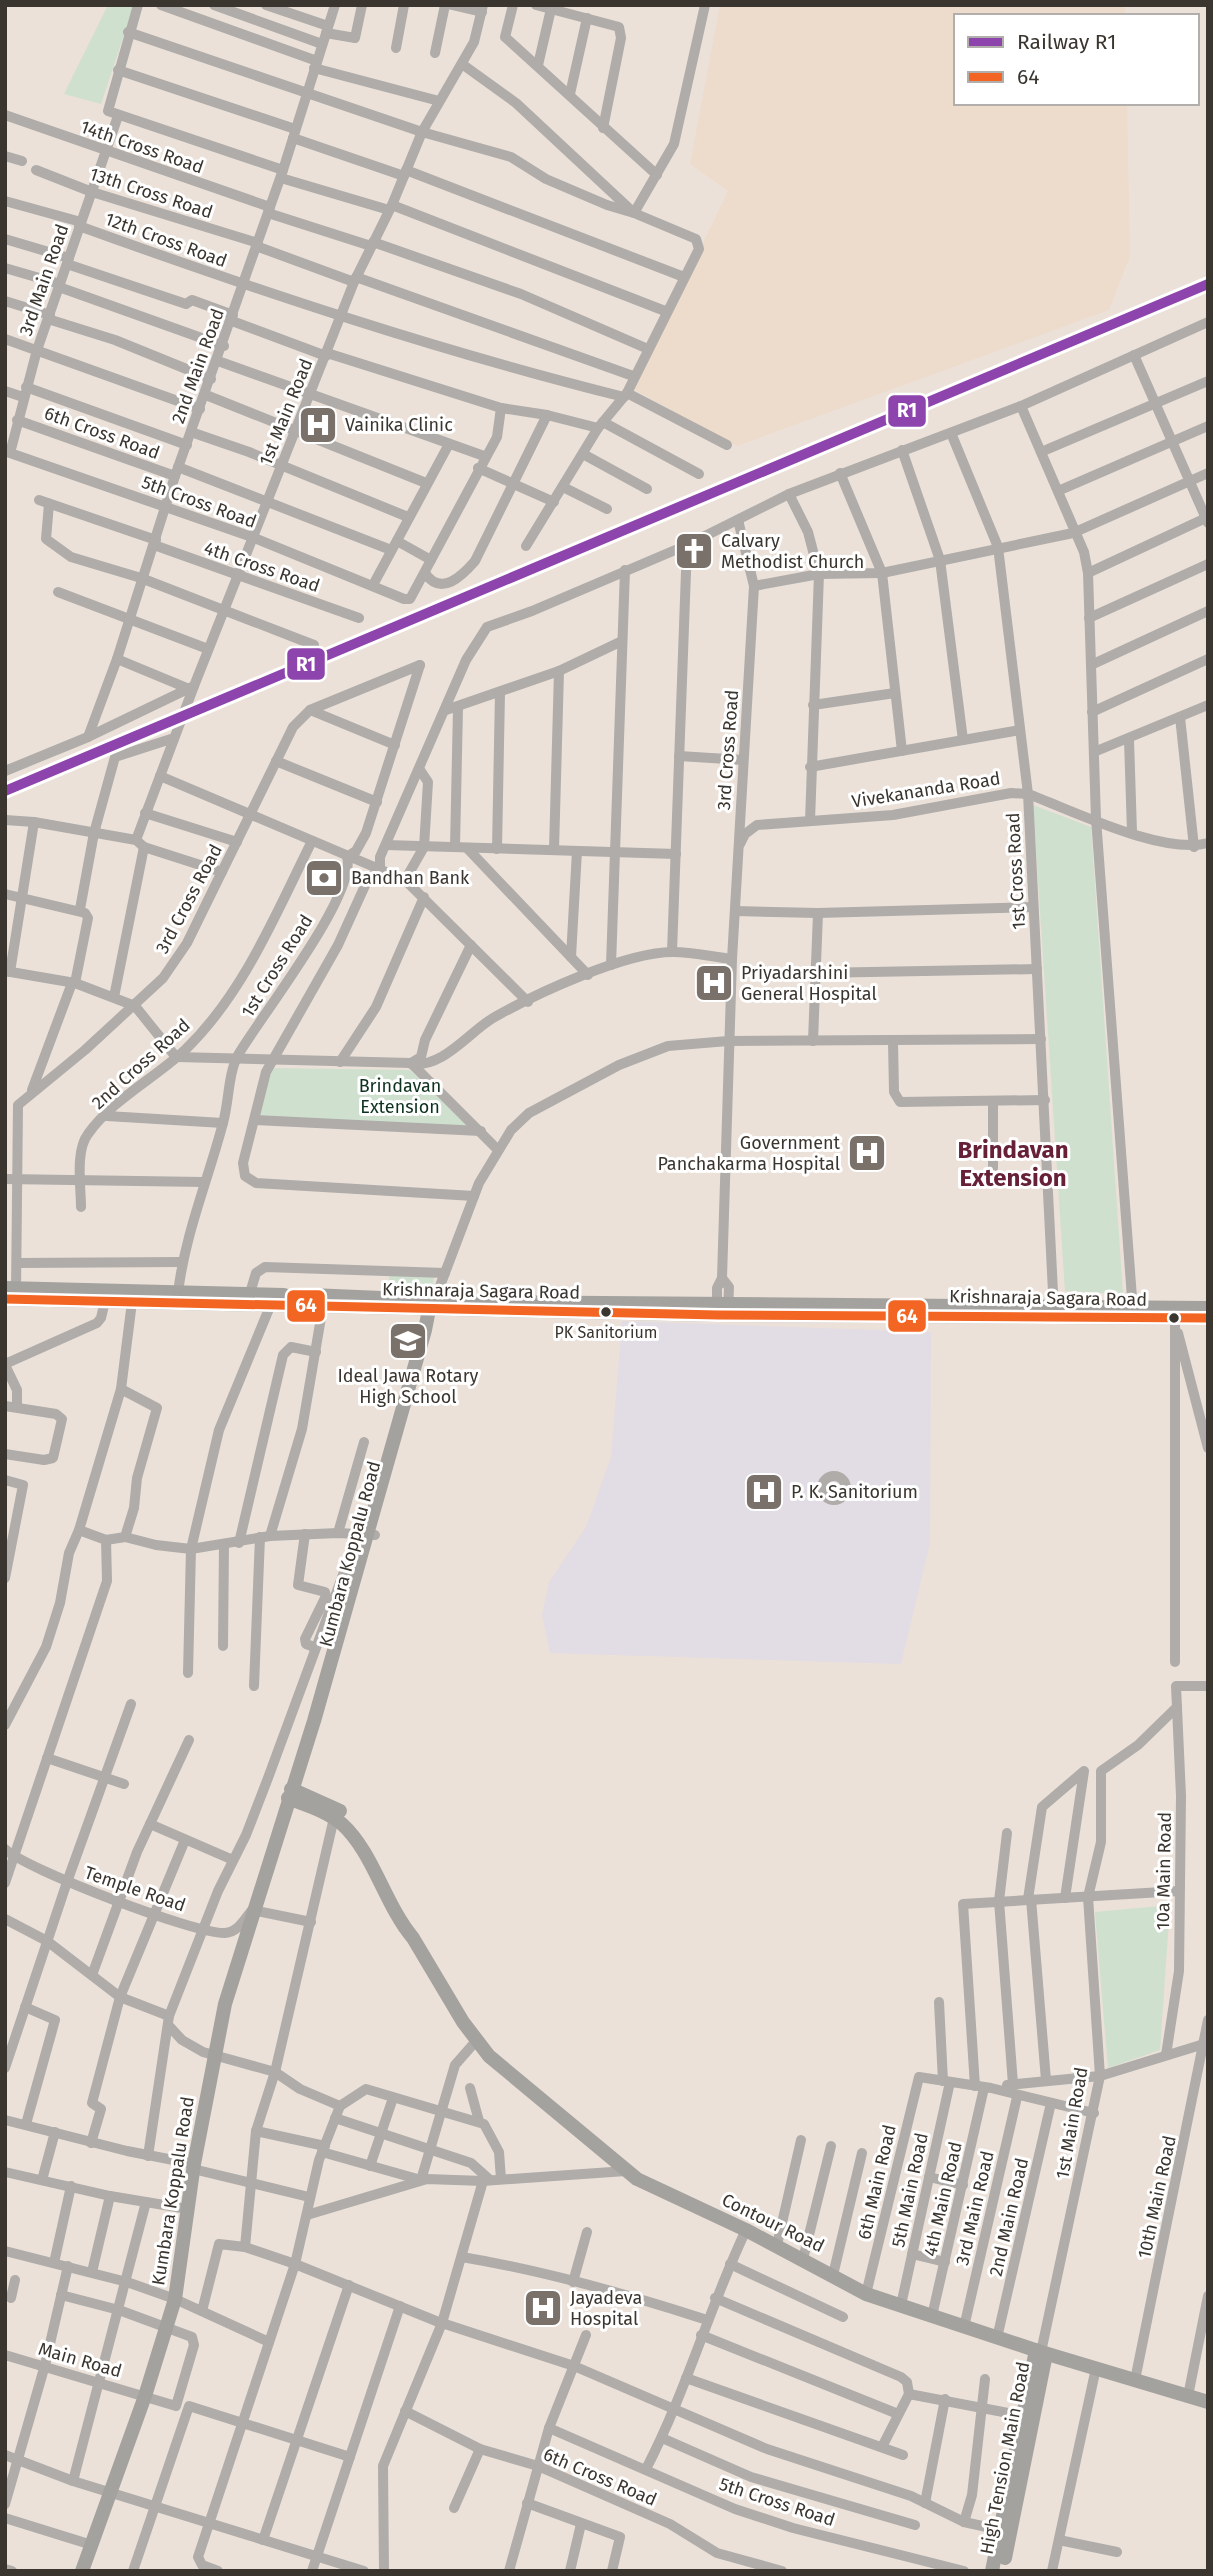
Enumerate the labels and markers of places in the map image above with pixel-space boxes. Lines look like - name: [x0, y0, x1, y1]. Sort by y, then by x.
- hospital icon: Vainika Clinic: [297, 404, 339, 446]
- place label: Vainika Clinic: [345, 414, 453, 436]
- church icon: Calvary Methodist Church: [673, 530, 715, 572]
- place label: Calvary Methodist Church: [721, 530, 864, 573]
- bank icon: Bandhan Bank: [303, 857, 345, 899]
- place label: Bandhan Bank: [351, 867, 470, 889]
- hospital icon: Priyadarshini General Hospital: [693, 962, 735, 1004]
- place label: Priyadarshini General Hospital: [741, 962, 877, 1005]
- place label: Government Panchakarma Hospital: [657, 1132, 840, 1175]
- hospital icon: Government Panchakarma Hospital: [846, 1132, 888, 1174]
- marker: PK Sanitorium: [599, 1305, 613, 1319]
- unlabelled marker: [1167, 1311, 1181, 1325]
- school or university icon: Ideal Jawa Rotary High School: [387, 1320, 429, 1362]
- place label: PK Sanitorium: [555, 1323, 657, 1342]
- place label: Ideal Jawa Rotary High School: [338, 1365, 479, 1408]
- hospital icon: P. K. Sanitorium: [743, 1471, 785, 1513]
- place label: P. K. Sanitorium: [791, 1481, 918, 1503]
- hospital icon: Jayadeva Hospital: [522, 2287, 564, 2329]
- place label: Jayadeva Hospital: [570, 2287, 642, 2330]

